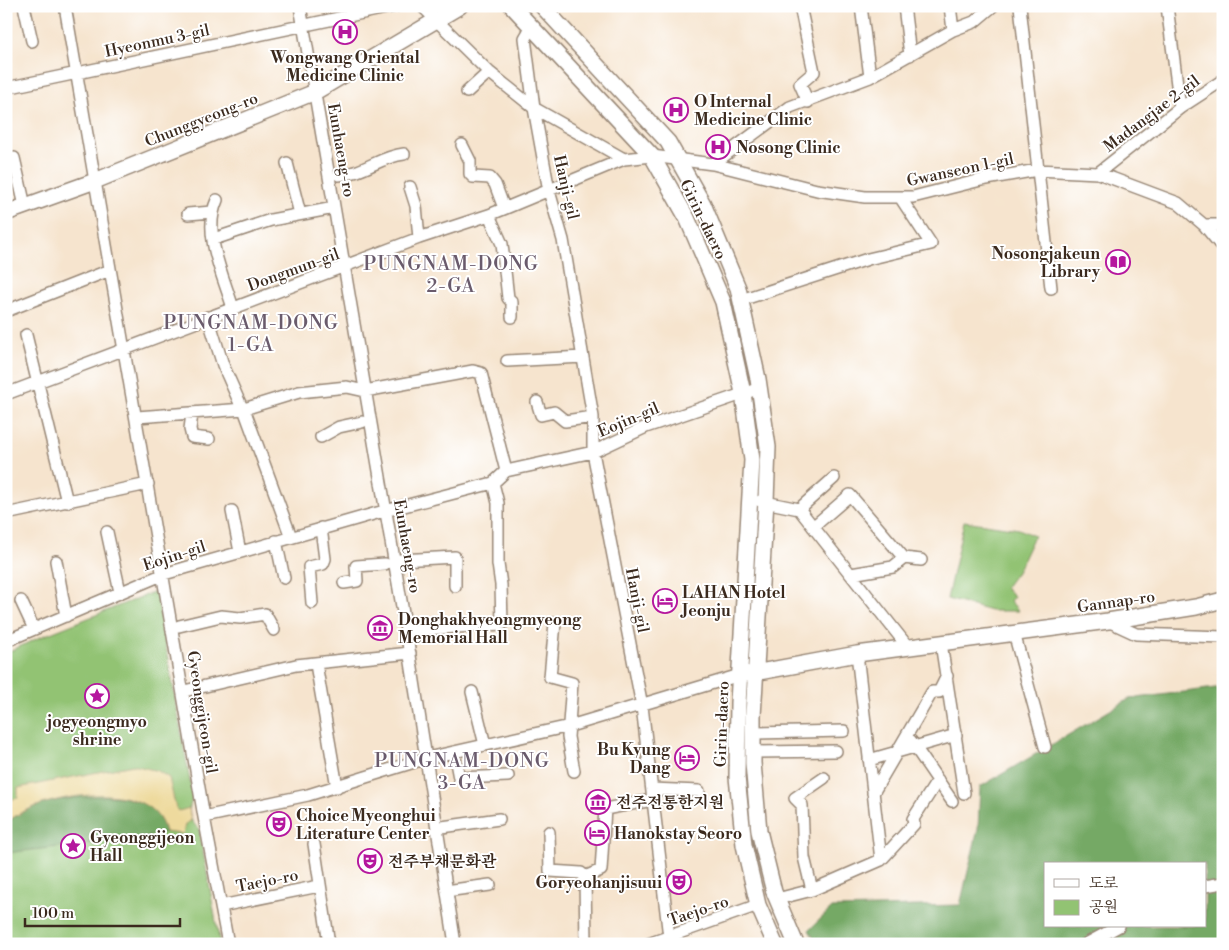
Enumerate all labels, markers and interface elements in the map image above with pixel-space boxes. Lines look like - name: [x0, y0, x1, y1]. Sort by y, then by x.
- hospital icon: Wongwang Oriental Medicine Clinic: [332, 19, 358, 45]
- street label: Hyeonmu 3-gil: [103, 20, 212, 62]
- place label: Wongwang Oriental Medicine Clinic: [269, 48, 420, 86]
- street label: Madangjae 2-gil: [1099, 71, 1204, 157]
- street label: Chunggyeong-ro: [142, 88, 261, 152]
- place label: O Internal Medicine Clinic: [694, 92, 812, 130]
- hospital icon: O Internal Medicine Clinic: [663, 97, 689, 123]
- street label: Eunhaeng-ro: [323, 102, 359, 199]
- hospital icon: Nosong Clinic: [705, 134, 731, 160]
- place label: Nosong Clinic: [736, 138, 840, 158]
- street label: Gwanseon 1-gil: [905, 149, 1016, 191]
- street label: Hanji-gil: [549, 153, 583, 222]
- street label: Girin-daero: [675, 176, 731, 263]
- street label: Dongmun-gil: [245, 244, 342, 296]
- place label: Nosongjakeun Library: [991, 244, 1101, 282]
- library icon: Nosongjakeun Library: [1105, 249, 1131, 275]
- district label: PUNGNAM-DONG 2-GA: [363, 252, 539, 298]
- district label: PUNGNAM-DONG 1-GA: [163, 311, 339, 357]
- street label: Eojin-gil: [595, 398, 662, 442]
- street label: Eunhaeng-ro: [389, 498, 425, 595]
- street label: Eojin-gil: [140, 536, 208, 575]
- street label: Hanji-gil: [621, 566, 653, 635]
- place label: LAHAN Hotel Jeonju: [680, 583, 786, 621]
- street label: Gannap-ro: [1076, 587, 1156, 617]
- hotel icon: LAHAN Hotel Jeonju: [652, 588, 678, 614]
- place label: Donghakhyeongmyeong Memorial Hall: [398, 610, 582, 648]
- museum icon: Donghakhyeongmyeong Memorial Hall: [367, 615, 393, 641]
- street label: Gyeonggijeon-gil: [182, 649, 222, 775]
- street label: Girin-daero: [710, 680, 734, 768]
- place icon: jogyeongmyo shrine: [84, 683, 110, 709]
- place label: jogyeongmyo shrine: [45, 712, 147, 750]
- place label: Bu Kyung Dang: [597, 740, 671, 778]
- hotel icon: Bu Kyung Dang: [674, 745, 700, 771]
- district label: PUNGNAM-DONG 3-GA: [374, 749, 550, 795]
- museum icon: 전주전통한지원: [585, 789, 611, 815]
- place label: 전주전통한지원: [616, 793, 724, 813]
- place label: Choice Myeonghui Literature Center: [296, 806, 436, 844]
- theatre icon: Choice Myeonghui Literature Center: [266, 811, 292, 837]
- hotel icon: Hanokstay Seoro: [584, 820, 610, 846]
- place label: Hanokstay Seoro: [614, 824, 742, 844]
- place label: Gyeonggijeon Hall: [90, 828, 194, 866]
- place icon: Gyeonggijeon Hall: [60, 833, 86, 859]
- theatre icon: 전주부채문화관: [357, 848, 383, 874]
- place label: 전주부채문화관: [388, 852, 497, 872]
- legend: [1044, 862, 1206, 928]
- street label: Taejo-ro: [234, 865, 300, 897]
- theatre icon: Goryeohanjisuui: [666, 869, 692, 895]
- place label: Goryeohanjisuui: [535, 873, 662, 893]
- text: 도로: [1089, 874, 1118, 893]
- street label: Taejo-ro: [665, 891, 731, 931]
- scale bar: [25, 895, 180, 927]
- text: 공원: [1089, 898, 1118, 917]
- text: 100 m: [32, 904, 74, 923]

